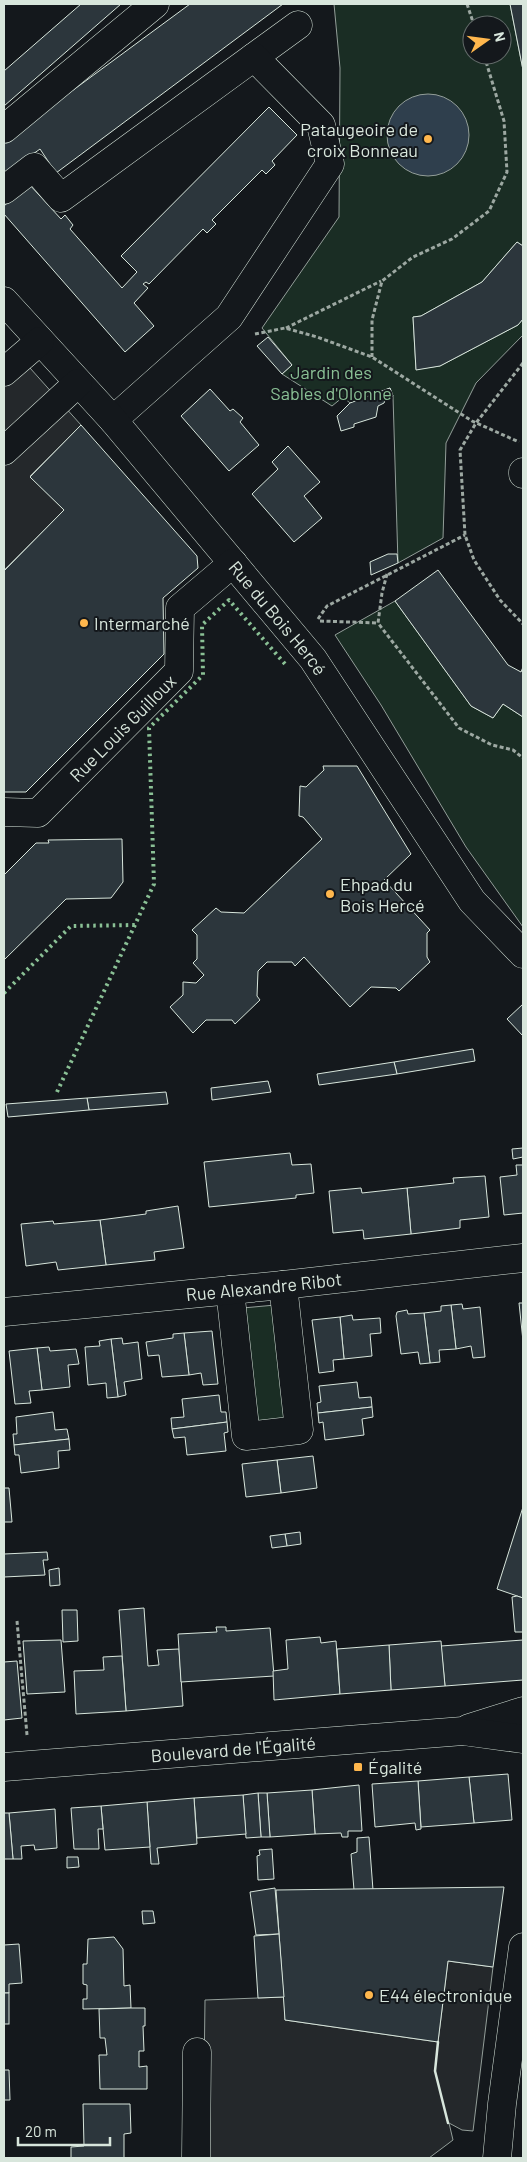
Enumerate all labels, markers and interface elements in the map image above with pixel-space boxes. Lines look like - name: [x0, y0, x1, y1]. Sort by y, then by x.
- north arrow: [462, 15, 512, 65]
- text: N: [491, 30, 509, 43]
- place label: Pataugeoire de croix Bonneau: [300, 118, 418, 161]
- marker: Pataugeoire de croix Bonneau: [422, 133, 434, 145]
- park label: Jardin des Sables d'Olonne: [270, 361, 392, 404]
- street label: Rue du Bois Hercé: [224, 556, 331, 679]
- place label: Intermarché: [94, 612, 190, 634]
- marker: Intermarché: [78, 617, 90, 629]
- street label: Rue Louis Guilloux: [65, 669, 181, 786]
- place label: Ehpad du Bois Hercé: [340, 873, 425, 916]
- marker: Ehpad du Bois Hercé: [324, 888, 336, 900]
- street label: Rue Alexandre Ribot: [185, 1267, 343, 1305]
- street label: Boulevard de l'Égalité: [150, 1732, 317, 1766]
- place label: Égalité: [368, 1756, 422, 1778]
- marker: Égalité: [352, 1761, 364, 1773]
- place label: E44 électronique: [379, 1984, 512, 2006]
- marker: E44 électronique: [363, 1989, 375, 2001]
- scale bar: [18, 2114, 110, 2146]
- text: 20 m: [25, 2122, 57, 2140]

